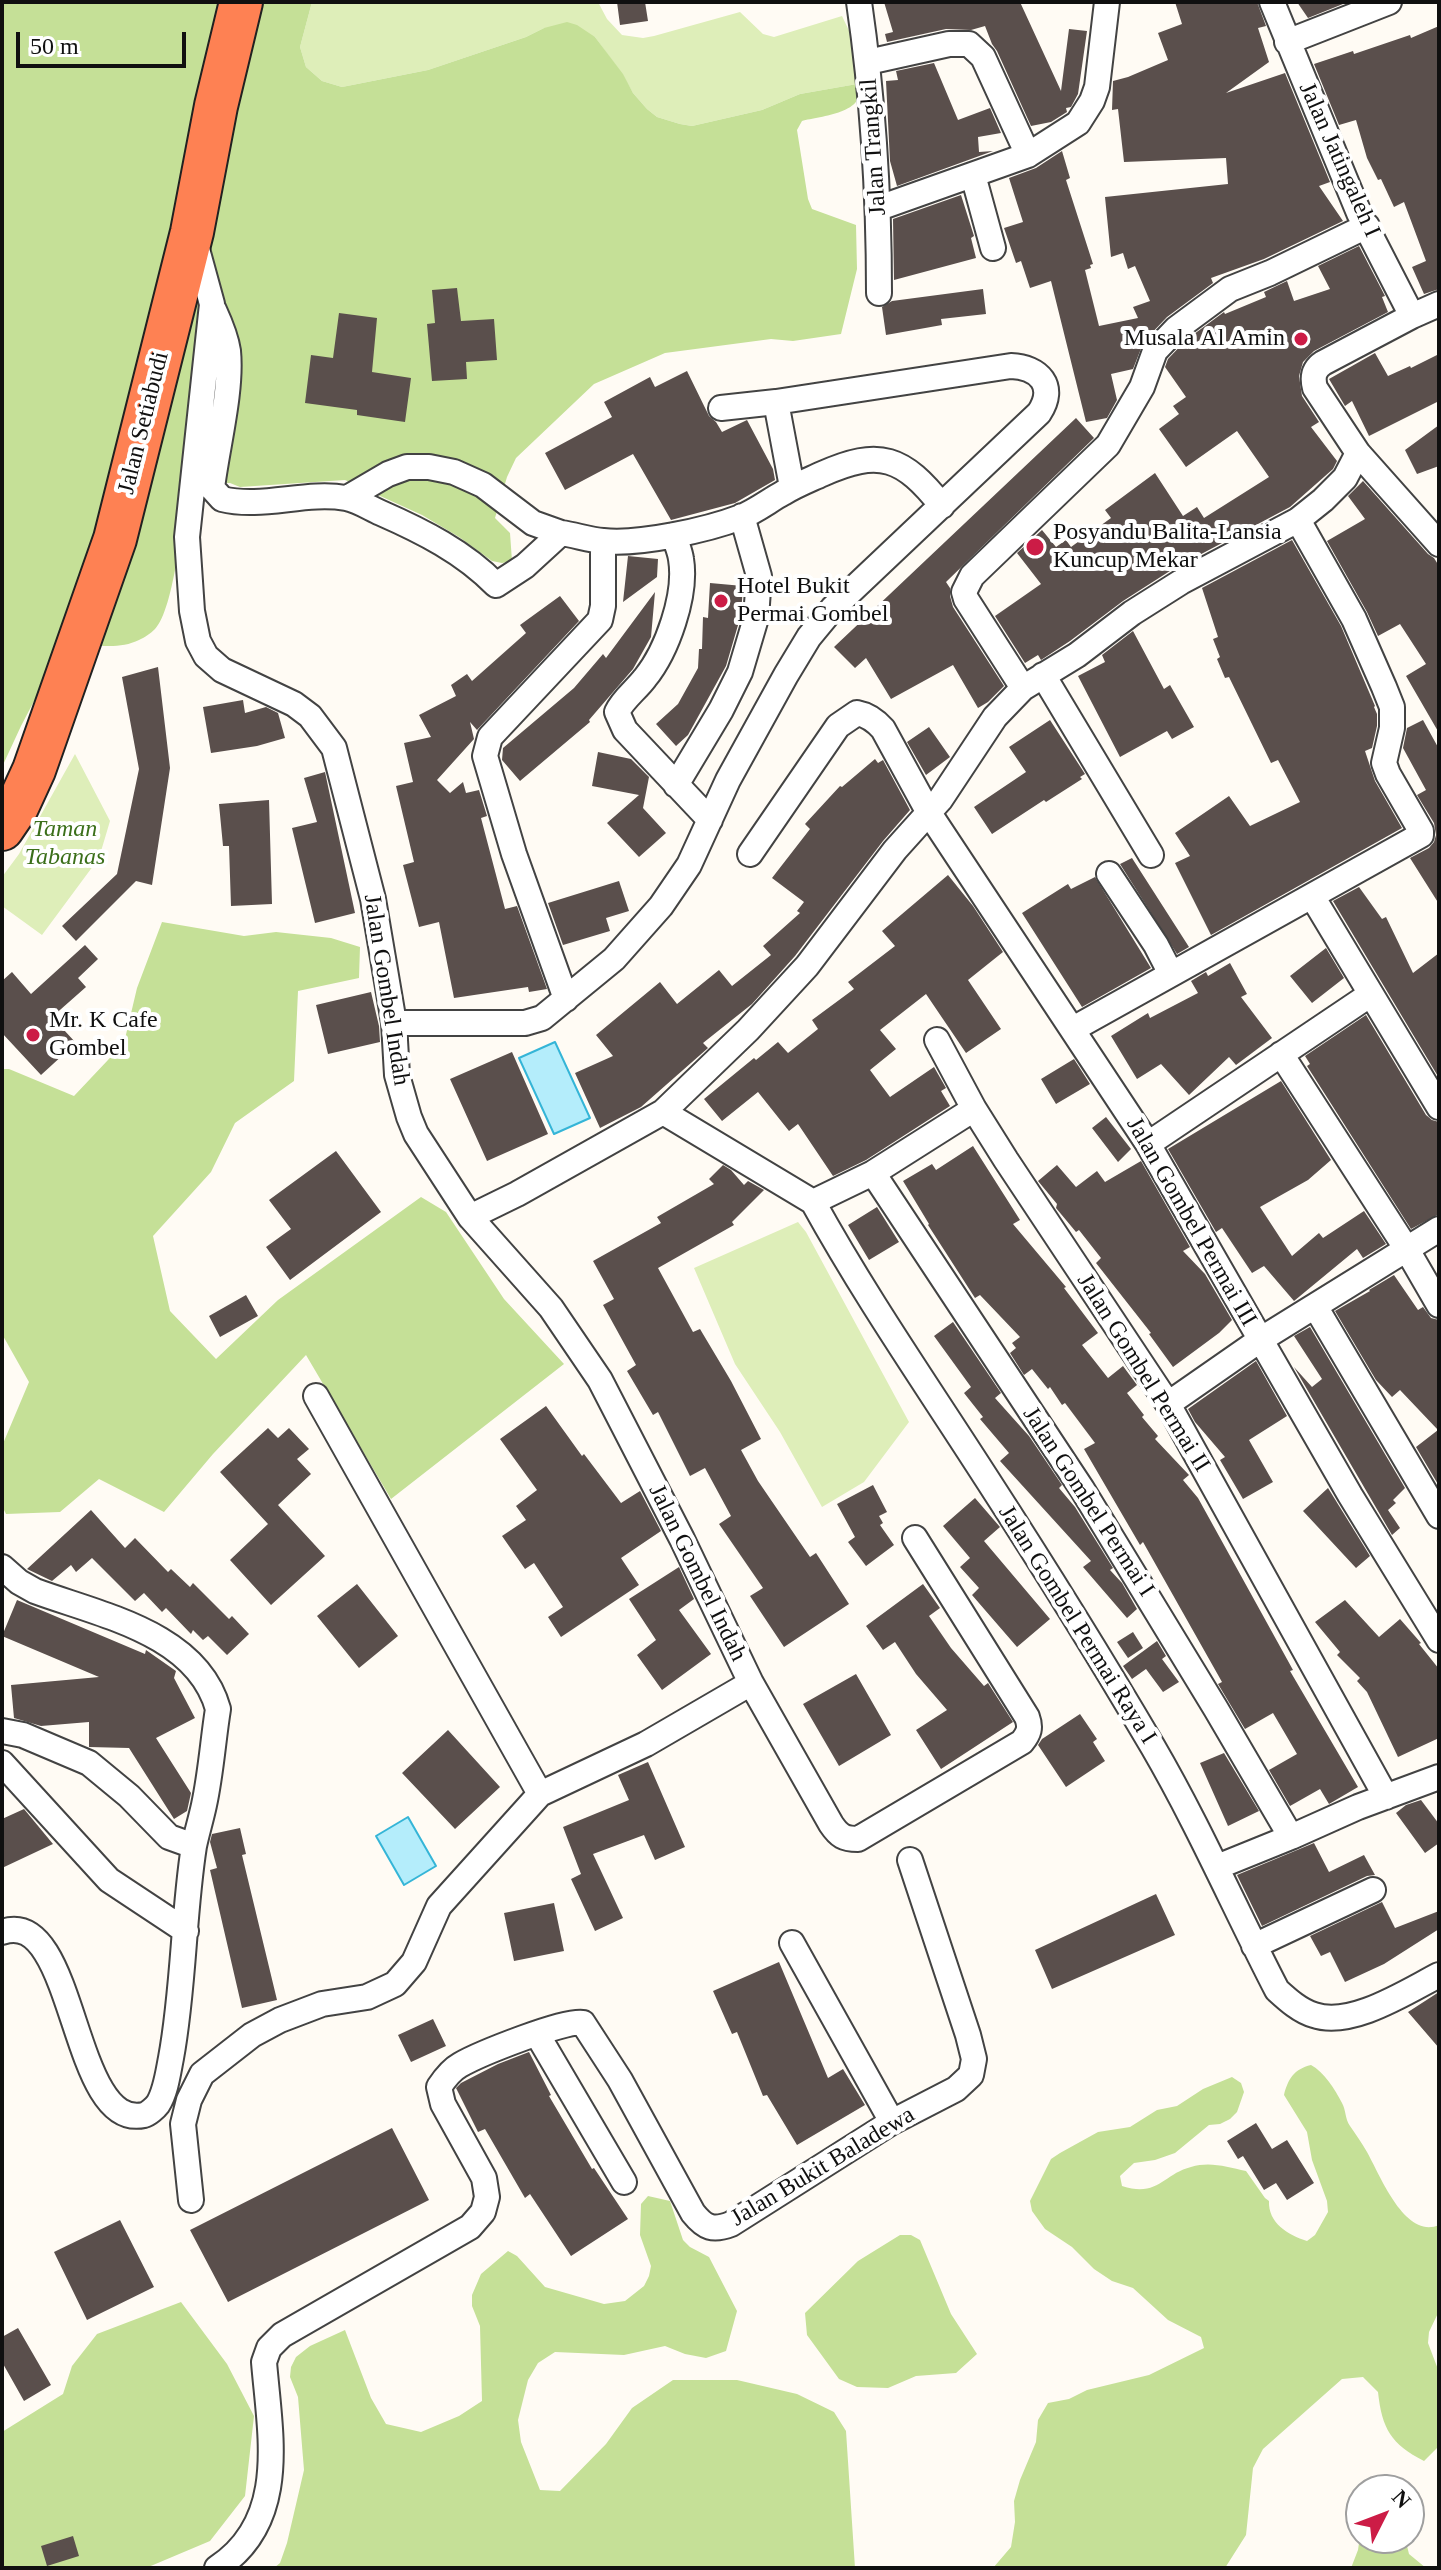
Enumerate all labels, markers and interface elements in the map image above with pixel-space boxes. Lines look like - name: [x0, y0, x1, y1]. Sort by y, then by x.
- scale bar: [20, 16, 190, 66]
- text: 50 m: [30, 33, 79, 59]
- street label: Jalan Trangkil: [855, 78, 893, 216]
- street label: Jalan Jatingaleh I: [1292, 78, 1386, 242]
- place label: Musala Al Amin: [1124, 325, 1285, 353]
- marker: Musala Al Amin: [1292, 330, 1310, 348]
- street label: Jalan Setiabudi: [112, 349, 176, 497]
- place label: Posyandu Balita-Lansia Kuncup Mekar: [1053, 519, 1282, 575]
- marker: Posyandu Balita-Lansia Kuncup Mekar: [1024, 536, 1046, 558]
- place label: Hotel Bukit Permai Gombel: [737, 573, 888, 629]
- marker: Hotel Bukit Permai Gombel: [712, 592, 730, 610]
- park label: Taman Tabanas: [25, 816, 105, 872]
- street label: Jalan Gombel Indah: [357, 892, 415, 1088]
- place label: Mr. K Cafe Gombel: [49, 1007, 158, 1063]
- marker: Mr. K Cafe Gombel: [24, 1026, 42, 1044]
- street label: Jalan Gombel Permai III: [1119, 1112, 1263, 1332]
- street label: Jalan Gombel Permai II: [1070, 1268, 1216, 1478]
- street label: Jalan Gombel Permai I: [1016, 1402, 1160, 1602]
- street label: Jalan Gombel Indah: [642, 1480, 752, 1666]
- street label: Jalan Gombel Permai Raya I: [992, 1500, 1162, 1750]
- street label: Jalan Bukit Baladewa: [726, 2101, 920, 2233]
- north arrow: [1345, 2474, 1425, 2554]
- text: N: [1387, 2485, 1416, 2513]

